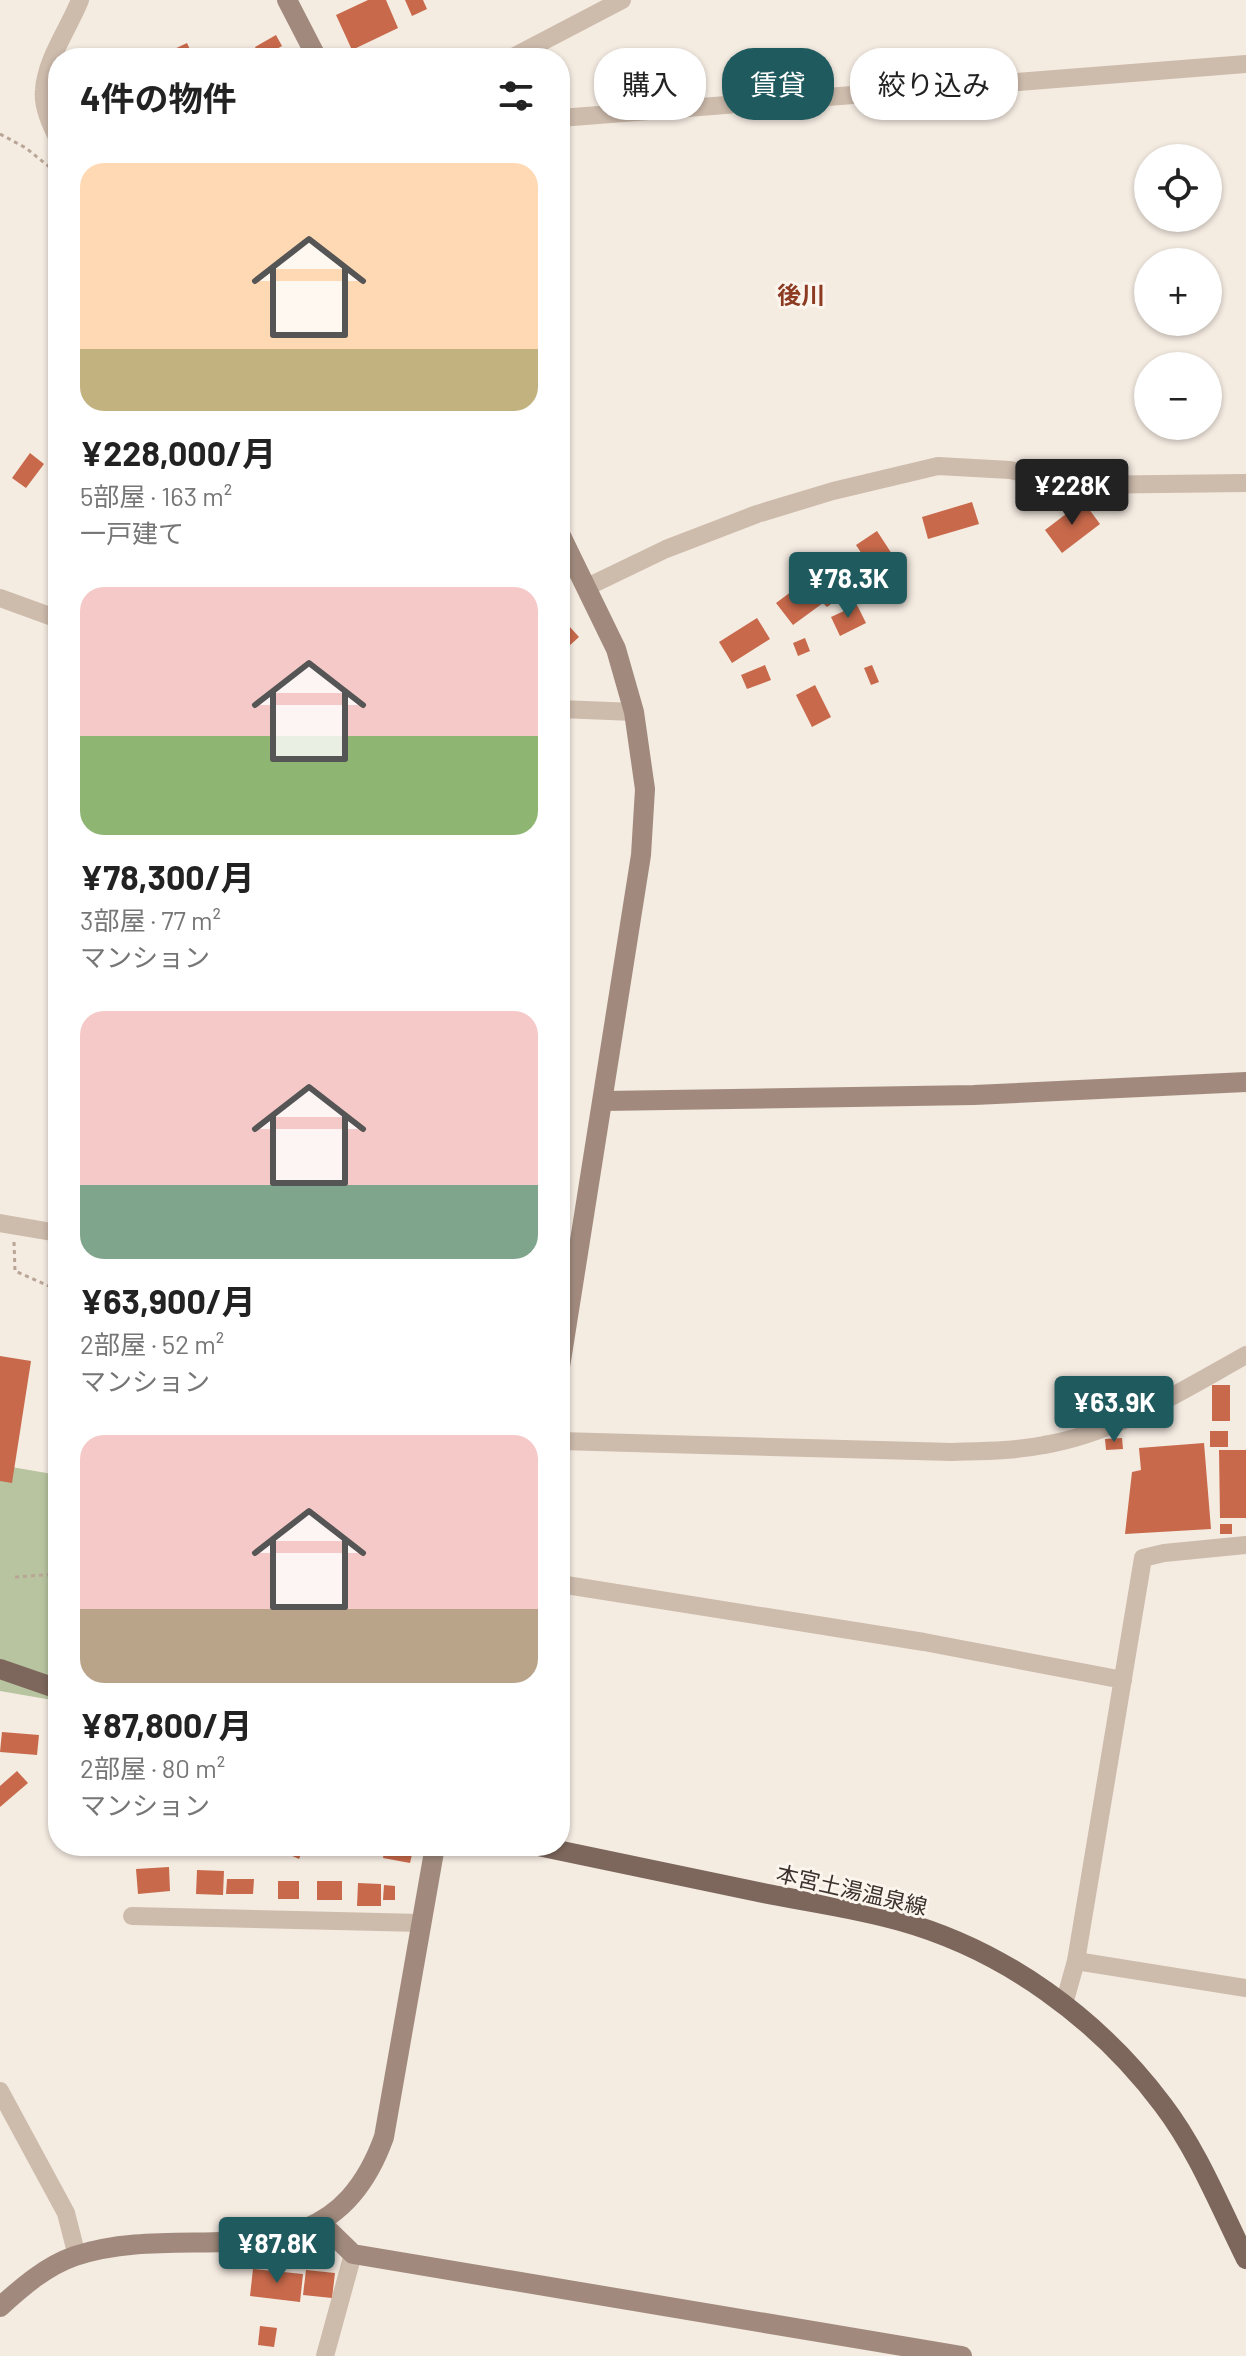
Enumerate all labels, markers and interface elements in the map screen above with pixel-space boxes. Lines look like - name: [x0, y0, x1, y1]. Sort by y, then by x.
- chip: 購入: [594, 48, 706, 120]
- chip: 賃貸: [722, 48, 834, 120]
- chip: 絞り込み: [850, 48, 1018, 120]
- icon: filters: [494, 74, 538, 118]
- text: 4件の物件: [80, 77, 237, 118]
- map controls: [1134, 144, 1222, 440]
- button: locate: [1134, 144, 1222, 232]
- icon: home: [237, 215, 381, 359]
- button: +: [1134, 248, 1222, 336]
- district label: 後川: [777, 280, 825, 309]
- button: −: [1134, 352, 1222, 440]
- text: ¥228,000/月: [80, 432, 276, 473]
- pin: ¥228K: [1016, 459, 1128, 527]
- text: ¥228K: [1033, 469, 1111, 500]
- text: 5部屋 · 163 m²: [80, 480, 232, 511]
- text: 一戸建て: [80, 517, 184, 548]
- pin: ¥78.3K: [783, 552, 913, 620]
- text: ¥78.3K: [807, 562, 889, 593]
- icon: home: [237, 639, 381, 783]
- text: ¥78,300/月: [80, 856, 255, 897]
- text: 3部屋 · 77 m²: [80, 904, 221, 935]
- text: マンション: [80, 941, 210, 972]
- icon: home: [237, 1063, 381, 1207]
- text: ¥63,900/月: [80, 1280, 256, 1321]
- text: 2部屋 · 52 m²: [80, 1328, 224, 1359]
- text: マンション: [80, 1365, 210, 1396]
- pin: ¥63.9K: [1049, 1376, 1179, 1444]
- text: ¥63.9K: [1073, 1386, 1155, 1417]
- icon: home: [237, 1487, 381, 1631]
- text: ¥87,800/月: [80, 1704, 253, 1745]
- text: 2部屋 · 80 m²: [80, 1752, 225, 1783]
- text: マンション: [80, 1789, 210, 1820]
- street label: 本宮土湯温泉線: [774, 1859, 930, 1919]
- pin: ¥87.8K: [212, 2217, 342, 2285]
- text: ¥87.8K: [237, 2227, 317, 2258]

